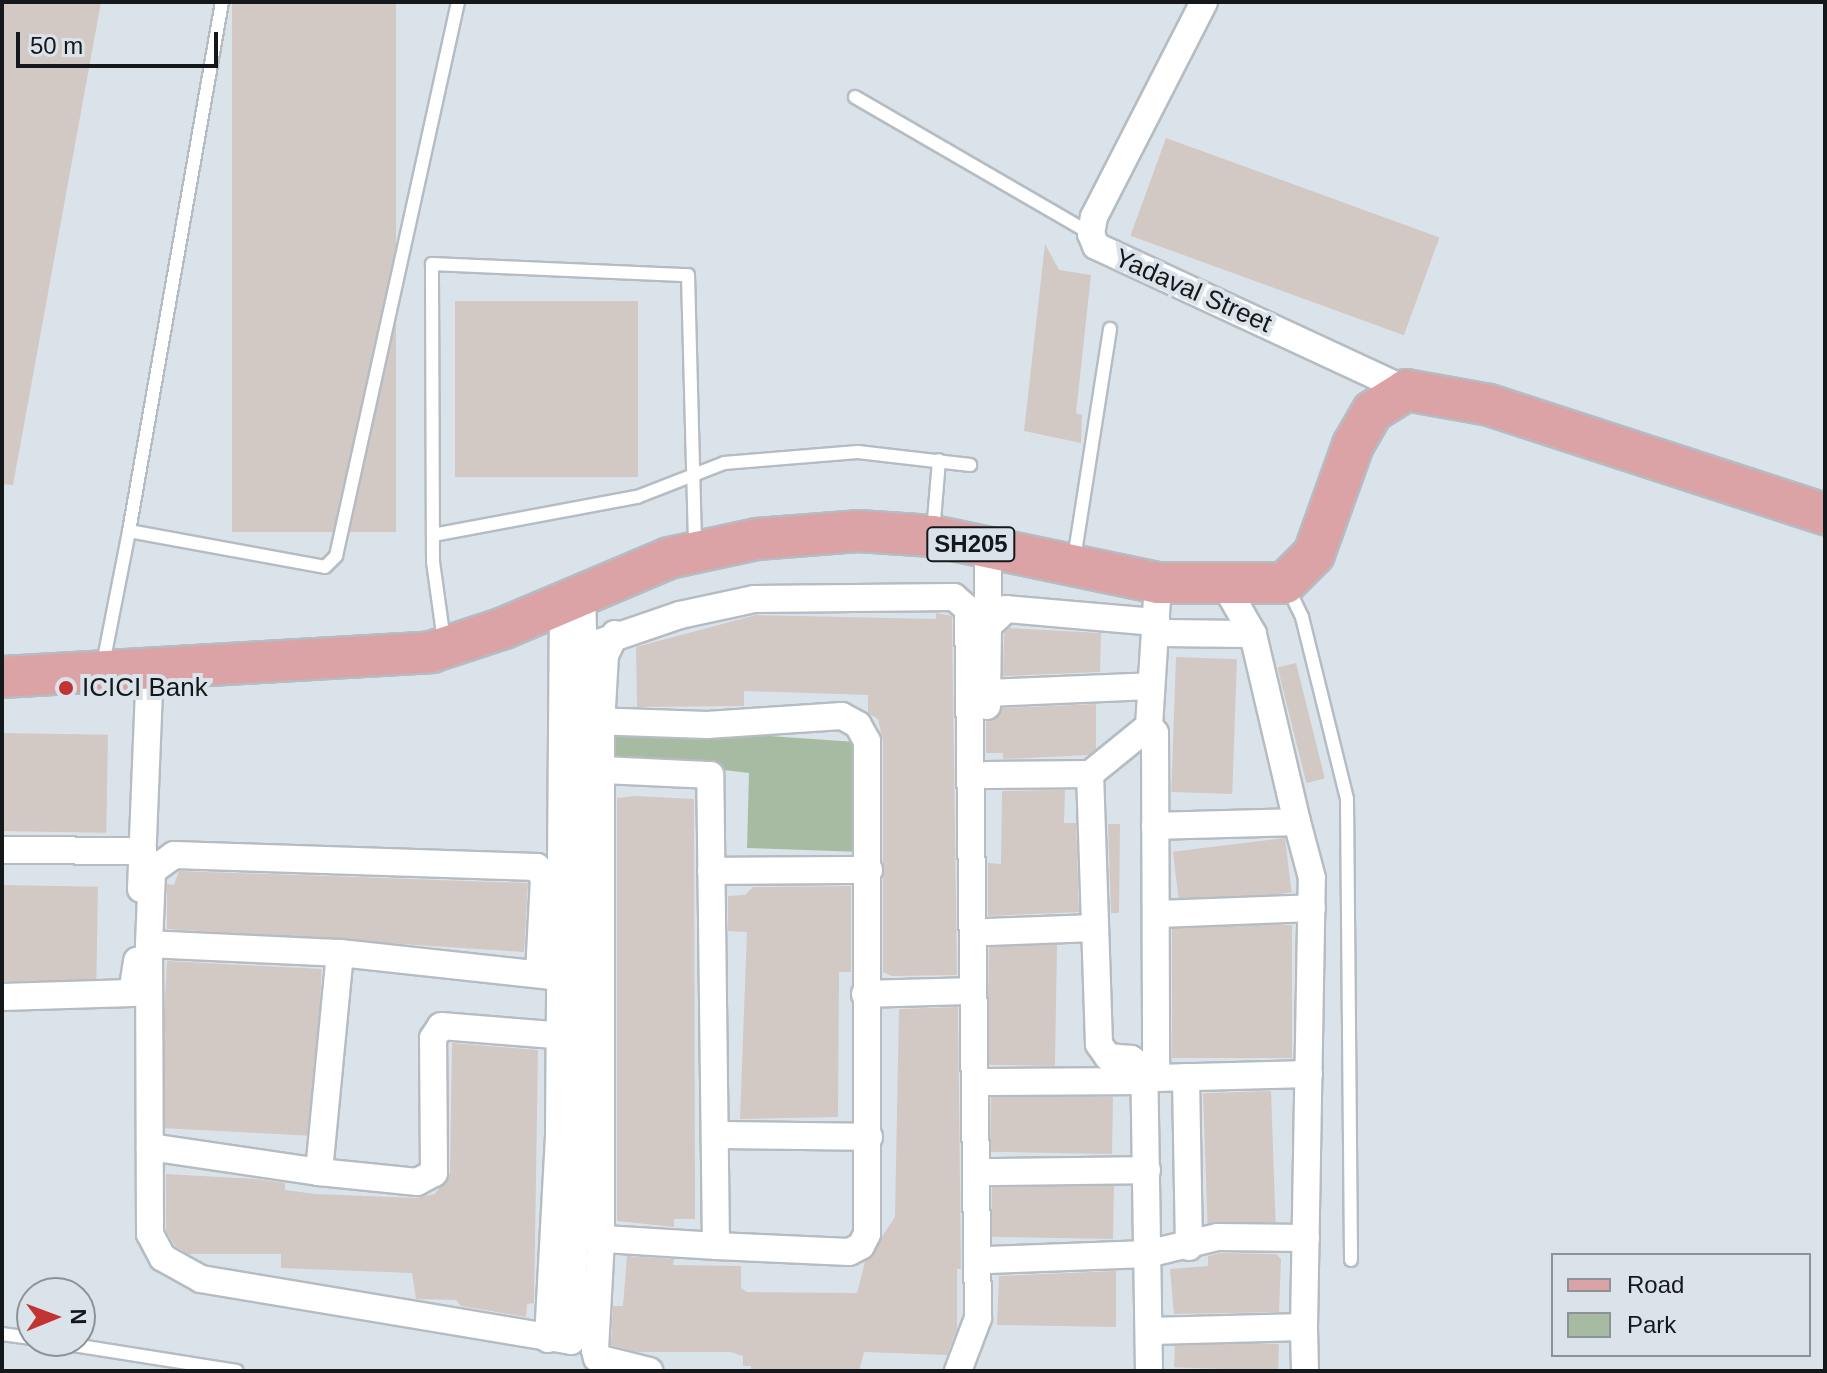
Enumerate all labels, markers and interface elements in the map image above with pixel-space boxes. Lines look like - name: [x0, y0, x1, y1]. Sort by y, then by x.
- scale bar: [20, 16, 222, 66]
- text: 50 m: [30, 32, 83, 59]
- street label: Yadaval Street: [1110, 242, 1276, 340]
- road number: SH205: [925, 524, 1017, 564]
- place label: ICICI Bank: [82, 672, 208, 704]
- marker: ICICI Bank: [57, 679, 75, 697]
- legend: [1551, 1253, 1811, 1357]
- text: Road: [1627, 1271, 1684, 1298]
- north arrow: [16, 1277, 96, 1357]
- text: N: [66, 1308, 91, 1325]
- text: Park: [1627, 1311, 1676, 1338]

